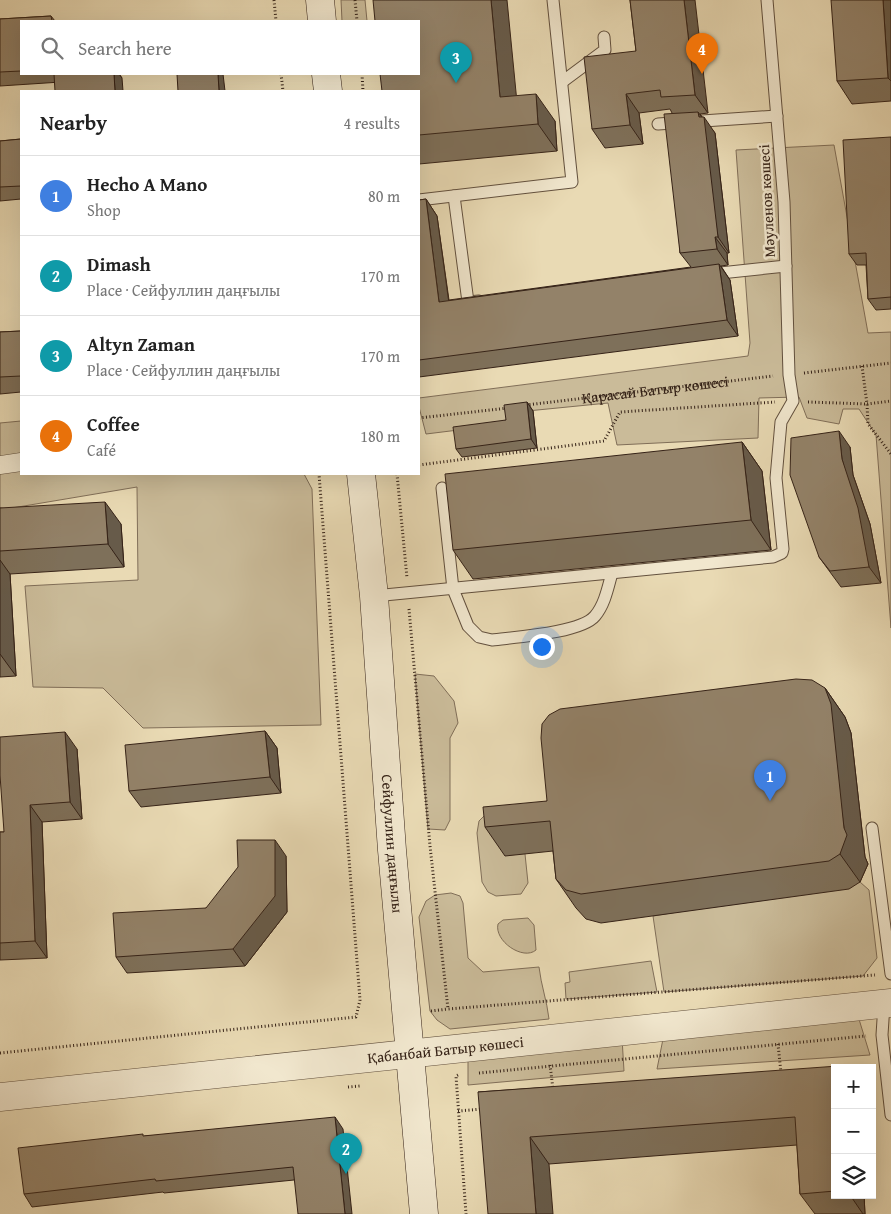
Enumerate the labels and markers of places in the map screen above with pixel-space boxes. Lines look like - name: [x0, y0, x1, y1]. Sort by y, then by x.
- pin: 4: [686, 33, 718, 74]
- pin: 3: [440, 42, 472, 83]
- pin: 1: [754, 760, 786, 801]
- pin: 2: [330, 1133, 362, 1174]

